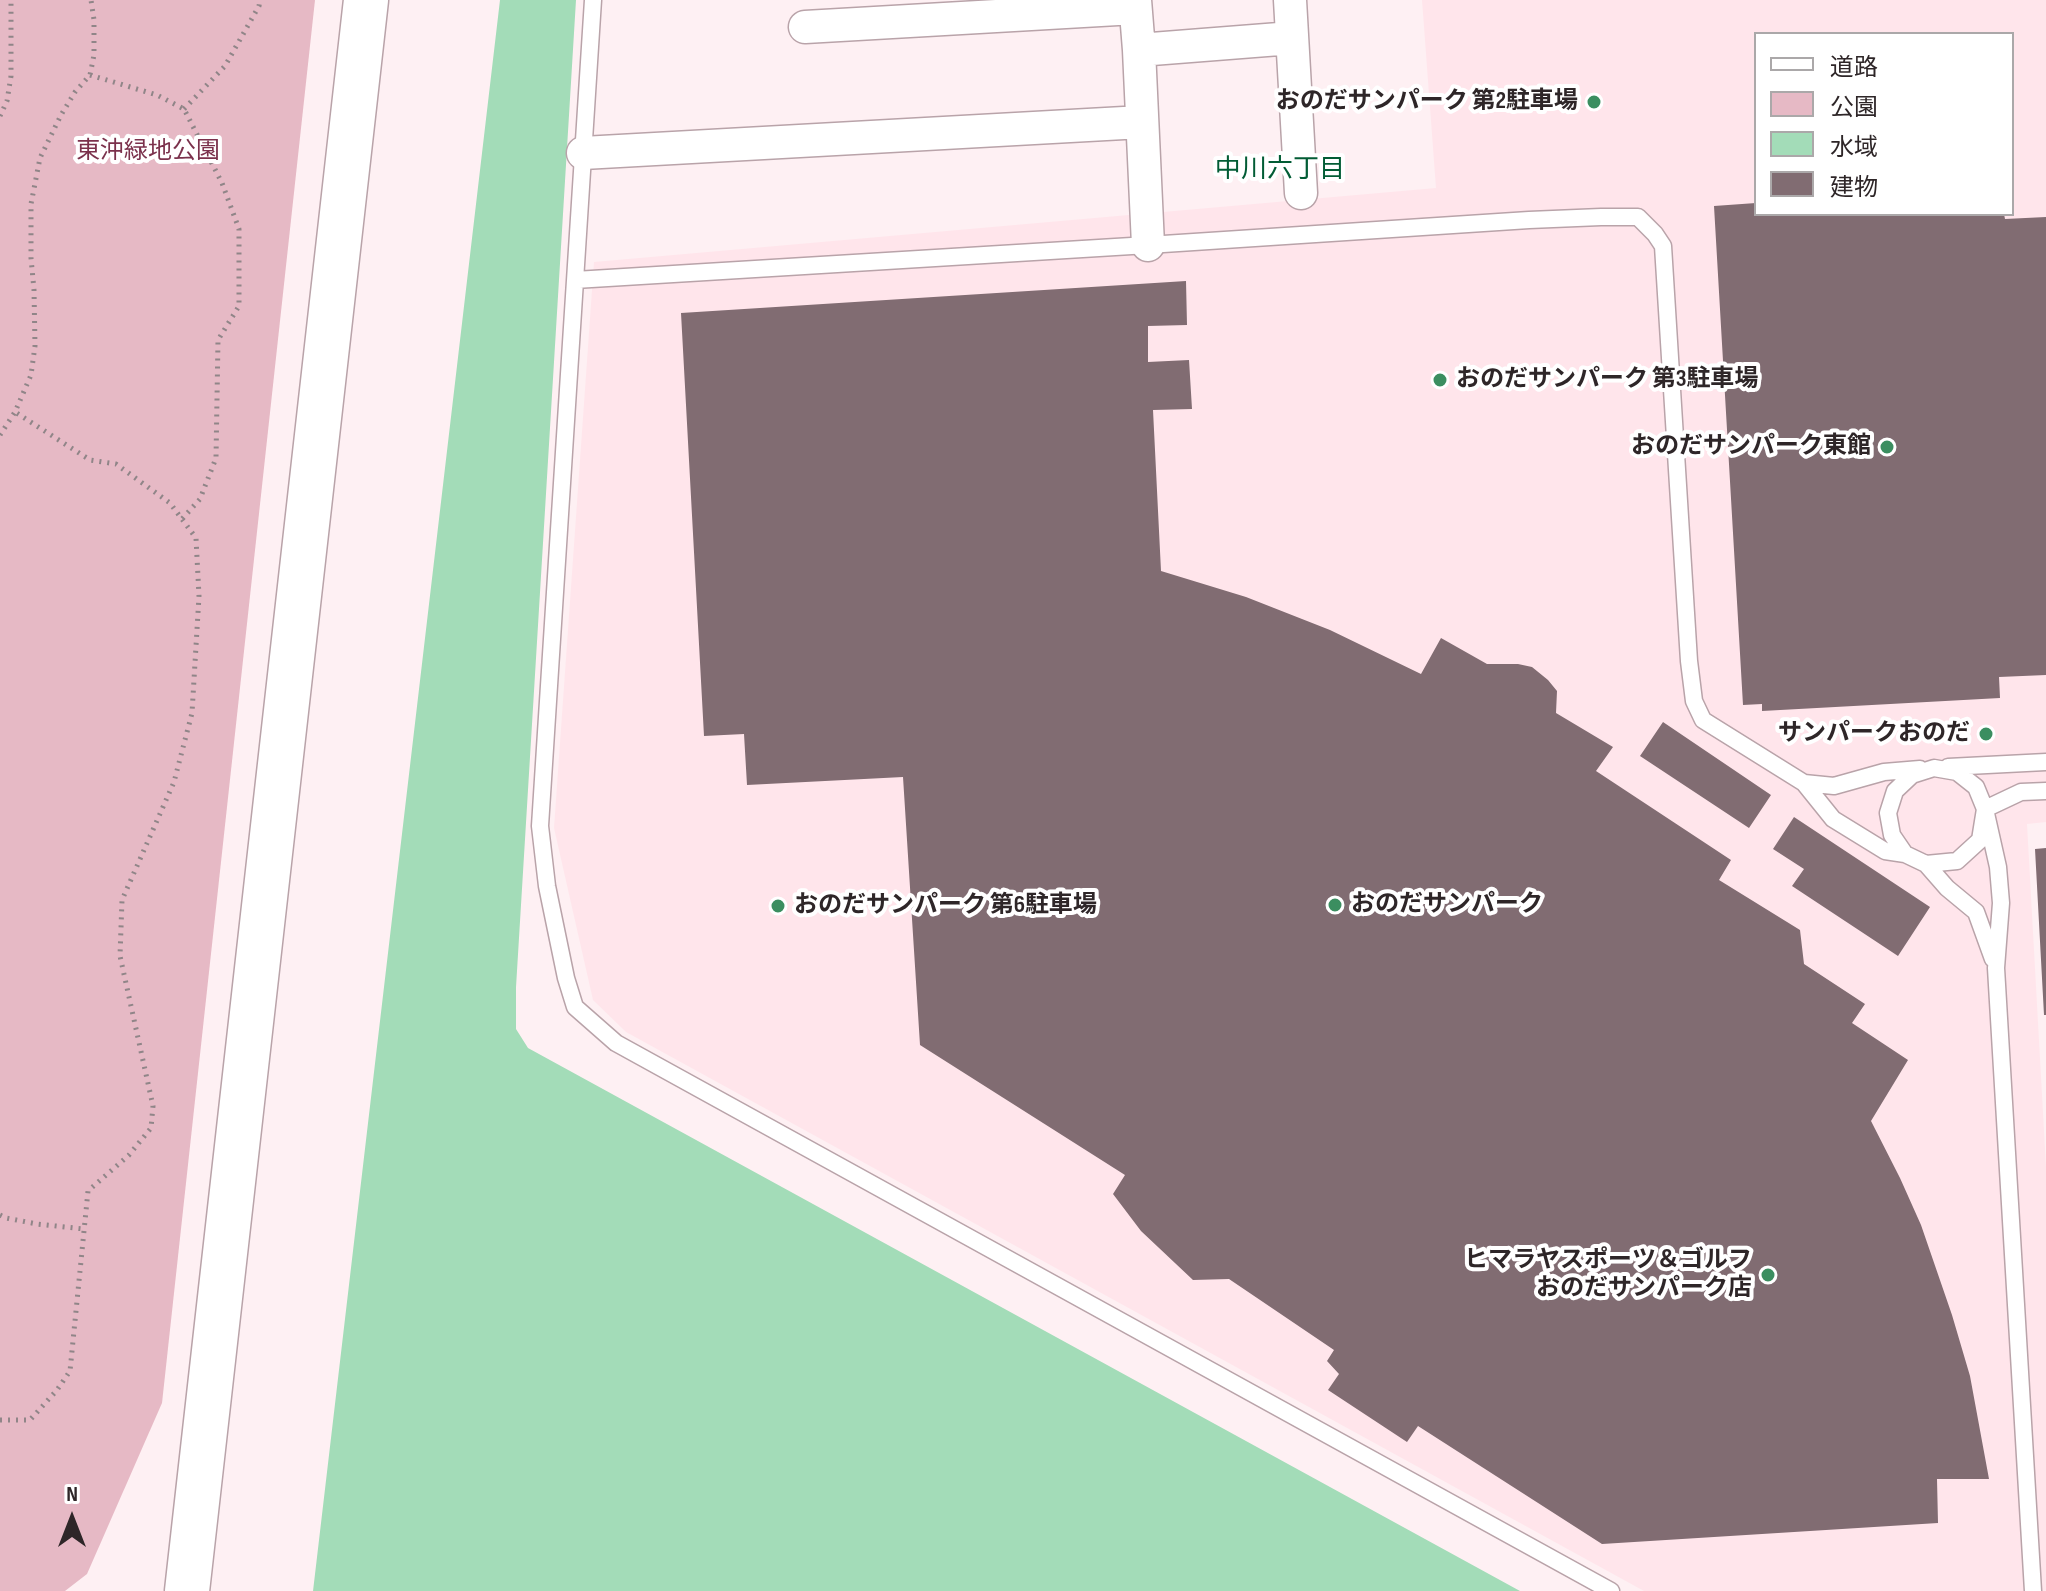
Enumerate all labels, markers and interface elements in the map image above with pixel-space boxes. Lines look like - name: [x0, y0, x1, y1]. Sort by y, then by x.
- legend: [1754, 32, 2014, 216]
- text: 道路: [1830, 53, 1878, 82]
- place label: おのだサンパーク 第2駐車場: [1276, 88, 1578, 116]
- marker: おのだサンパーク 第2駐車場: [1585, 93, 1603, 111]
- text: 公園: [1830, 93, 1878, 122]
- text: 水域: [1830, 133, 1878, 162]
- park label: 東沖緑地公園: [76, 138, 220, 166]
- district label: 中川六丁目: [1215, 154, 1345, 186]
- text: 建物: [1830, 173, 1878, 202]
- place label: おのだサンパーク 第3駐車場: [1456, 366, 1758, 394]
- marker: おのだサンパーク 第3駐車場: [1431, 371, 1449, 389]
- place label: おのだサンパーク東館: [1631, 433, 1871, 461]
- marker: おのだサンパーク東館: [1878, 438, 1896, 456]
- place label: サンパークおのだ: [1778, 720, 1970, 748]
- marker: サンパークおのだ: [1977, 725, 1995, 743]
- place label: おのだサンパーク: [1351, 891, 1543, 919]
- place label: おのだサンパーク 第6駐車場: [794, 892, 1097, 920]
- marker: おのだサンパーク: [1326, 896, 1344, 914]
- marker: おのだサンパーク 第6駐車場: [769, 897, 787, 915]
- place label: ヒマラヤスポーツ＆ゴルフ おのだサンパーク店: [1464, 1247, 1752, 1303]
- marker: ヒマラヤスポーツ＆ゴルフ おのだサンパーク店: [1759, 1266, 1777, 1284]
- north arrow: [32, 1479, 112, 1559]
- text: N: [66, 1481, 78, 1508]

